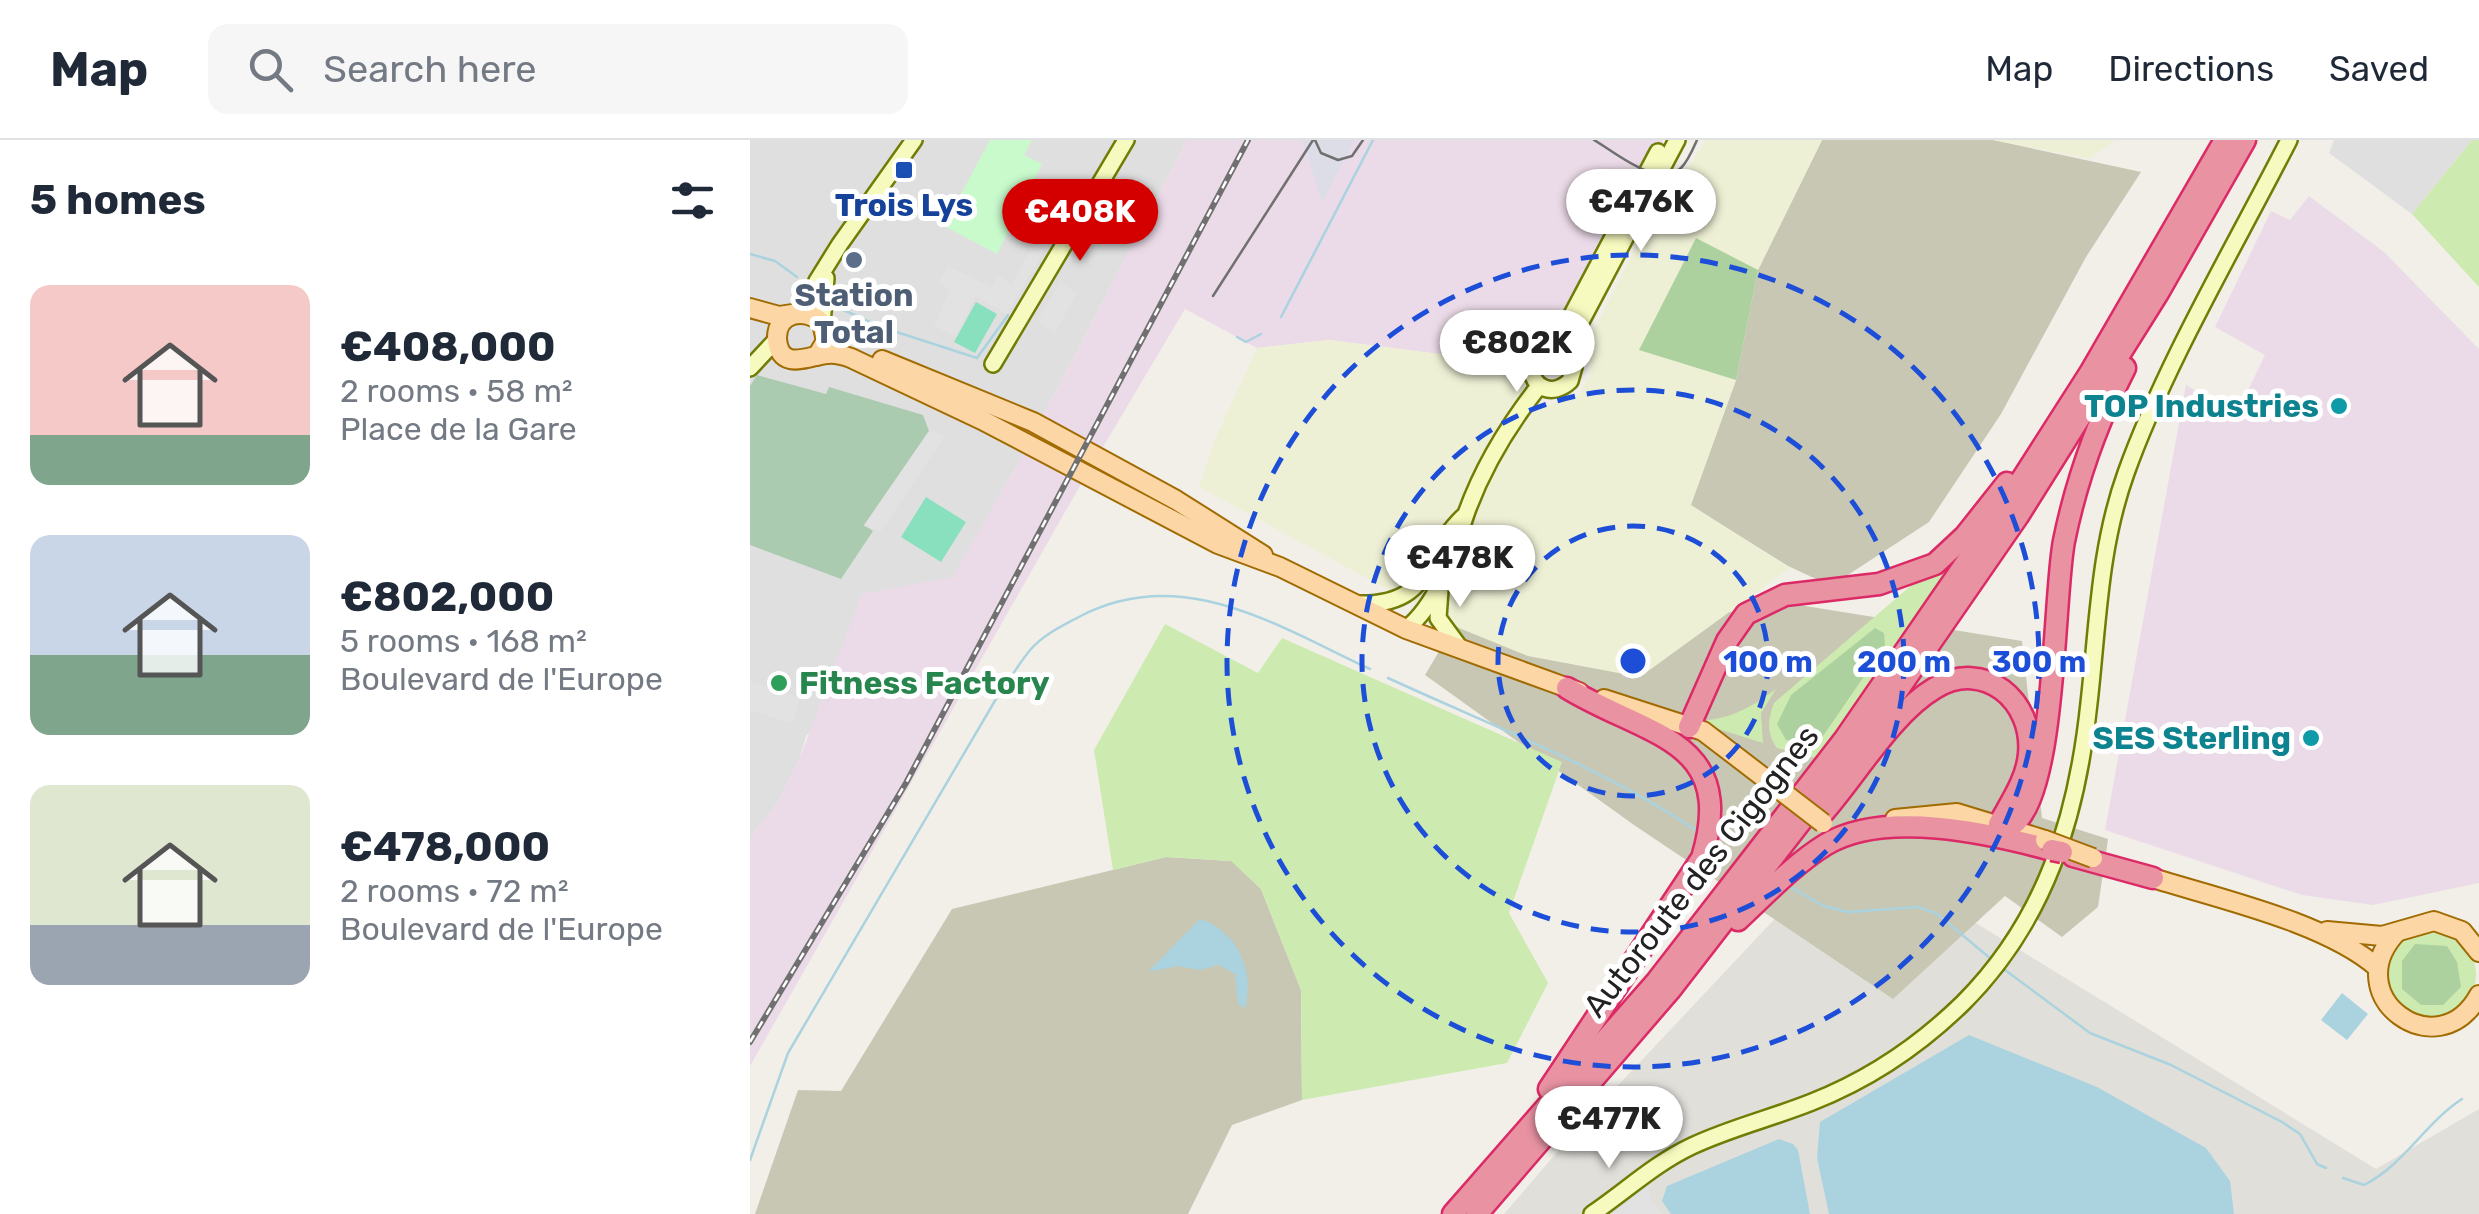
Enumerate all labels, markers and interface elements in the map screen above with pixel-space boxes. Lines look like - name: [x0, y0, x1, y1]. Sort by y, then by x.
- search box: [208, 24, 908, 114]
- text: Map: [50, 41, 148, 98]
- icon: search: [243, 42, 298, 97]
- text: Search here: [323, 46, 537, 92]
- text: Map: [1985, 48, 2053, 90]
- text: Directions: [2108, 48, 2274, 90]
- text: Saved: [2329, 48, 2429, 90]
- marker: Trois Lys: [893, 159, 915, 181]
- pin: €476K: [1571, 169, 1711, 254]
- icon: filters: [665, 173, 720, 228]
- text: 5 homes: [30, 175, 206, 225]
- pin: €408K: [1010, 179, 1150, 264]
- text: €476K: [1588, 182, 1694, 220]
- place label: Trois Lys: [835, 186, 973, 224]
- text: €408K: [1024, 192, 1136, 230]
- marker: Station Total: [843, 249, 865, 271]
- place label: Station Total: [794, 276, 914, 351]
- pin: €802K: [1447, 310, 1587, 395]
- text: €408,000: [340, 322, 556, 372]
- text: €802K: [1462, 323, 1572, 361]
- icon: home: [110, 325, 230, 445]
- text: 2 rooms · 58 m²: [340, 372, 573, 410]
- place label: TOP Industries: [2084, 387, 2319, 425]
- marker: TOP Industries: [2328, 395, 2350, 417]
- text: Place de la Gare: [340, 410, 577, 448]
- pin: €478K: [1390, 525, 1530, 610]
- text: €478K: [1406, 538, 1514, 576]
- text: €802,000: [340, 572, 554, 622]
- icon: home: [110, 575, 230, 695]
- text: 5 rooms · 168 m²: [340, 622, 587, 660]
- centre of rings: [1615, 643, 1651, 679]
- text: 100 m: [1723, 644, 1813, 680]
- text: 200 m: [1857, 644, 1951, 680]
- text: 300 m: [1992, 644, 2086, 680]
- text: Boulevard de l'Europe: [340, 660, 663, 698]
- place label: Fitness Factory: [799, 664, 1050, 702]
- marker: Fitness Factory: [768, 672, 790, 694]
- street label: Autoroute des Cigognes: [1575, 718, 1827, 1024]
- place label: SES Sterling: [2092, 719, 2291, 757]
- marker: SES Sterling: [2300, 727, 2322, 749]
- text: €478,000: [340, 822, 550, 872]
- icon: home: [110, 825, 230, 945]
- text: 2 rooms · 72 m²: [340, 872, 569, 910]
- text: Boulevard de l'Europe: [340, 910, 663, 948]
- pin: €477K: [1539, 1086, 1679, 1171]
- text: €477K: [1557, 1099, 1661, 1137]

